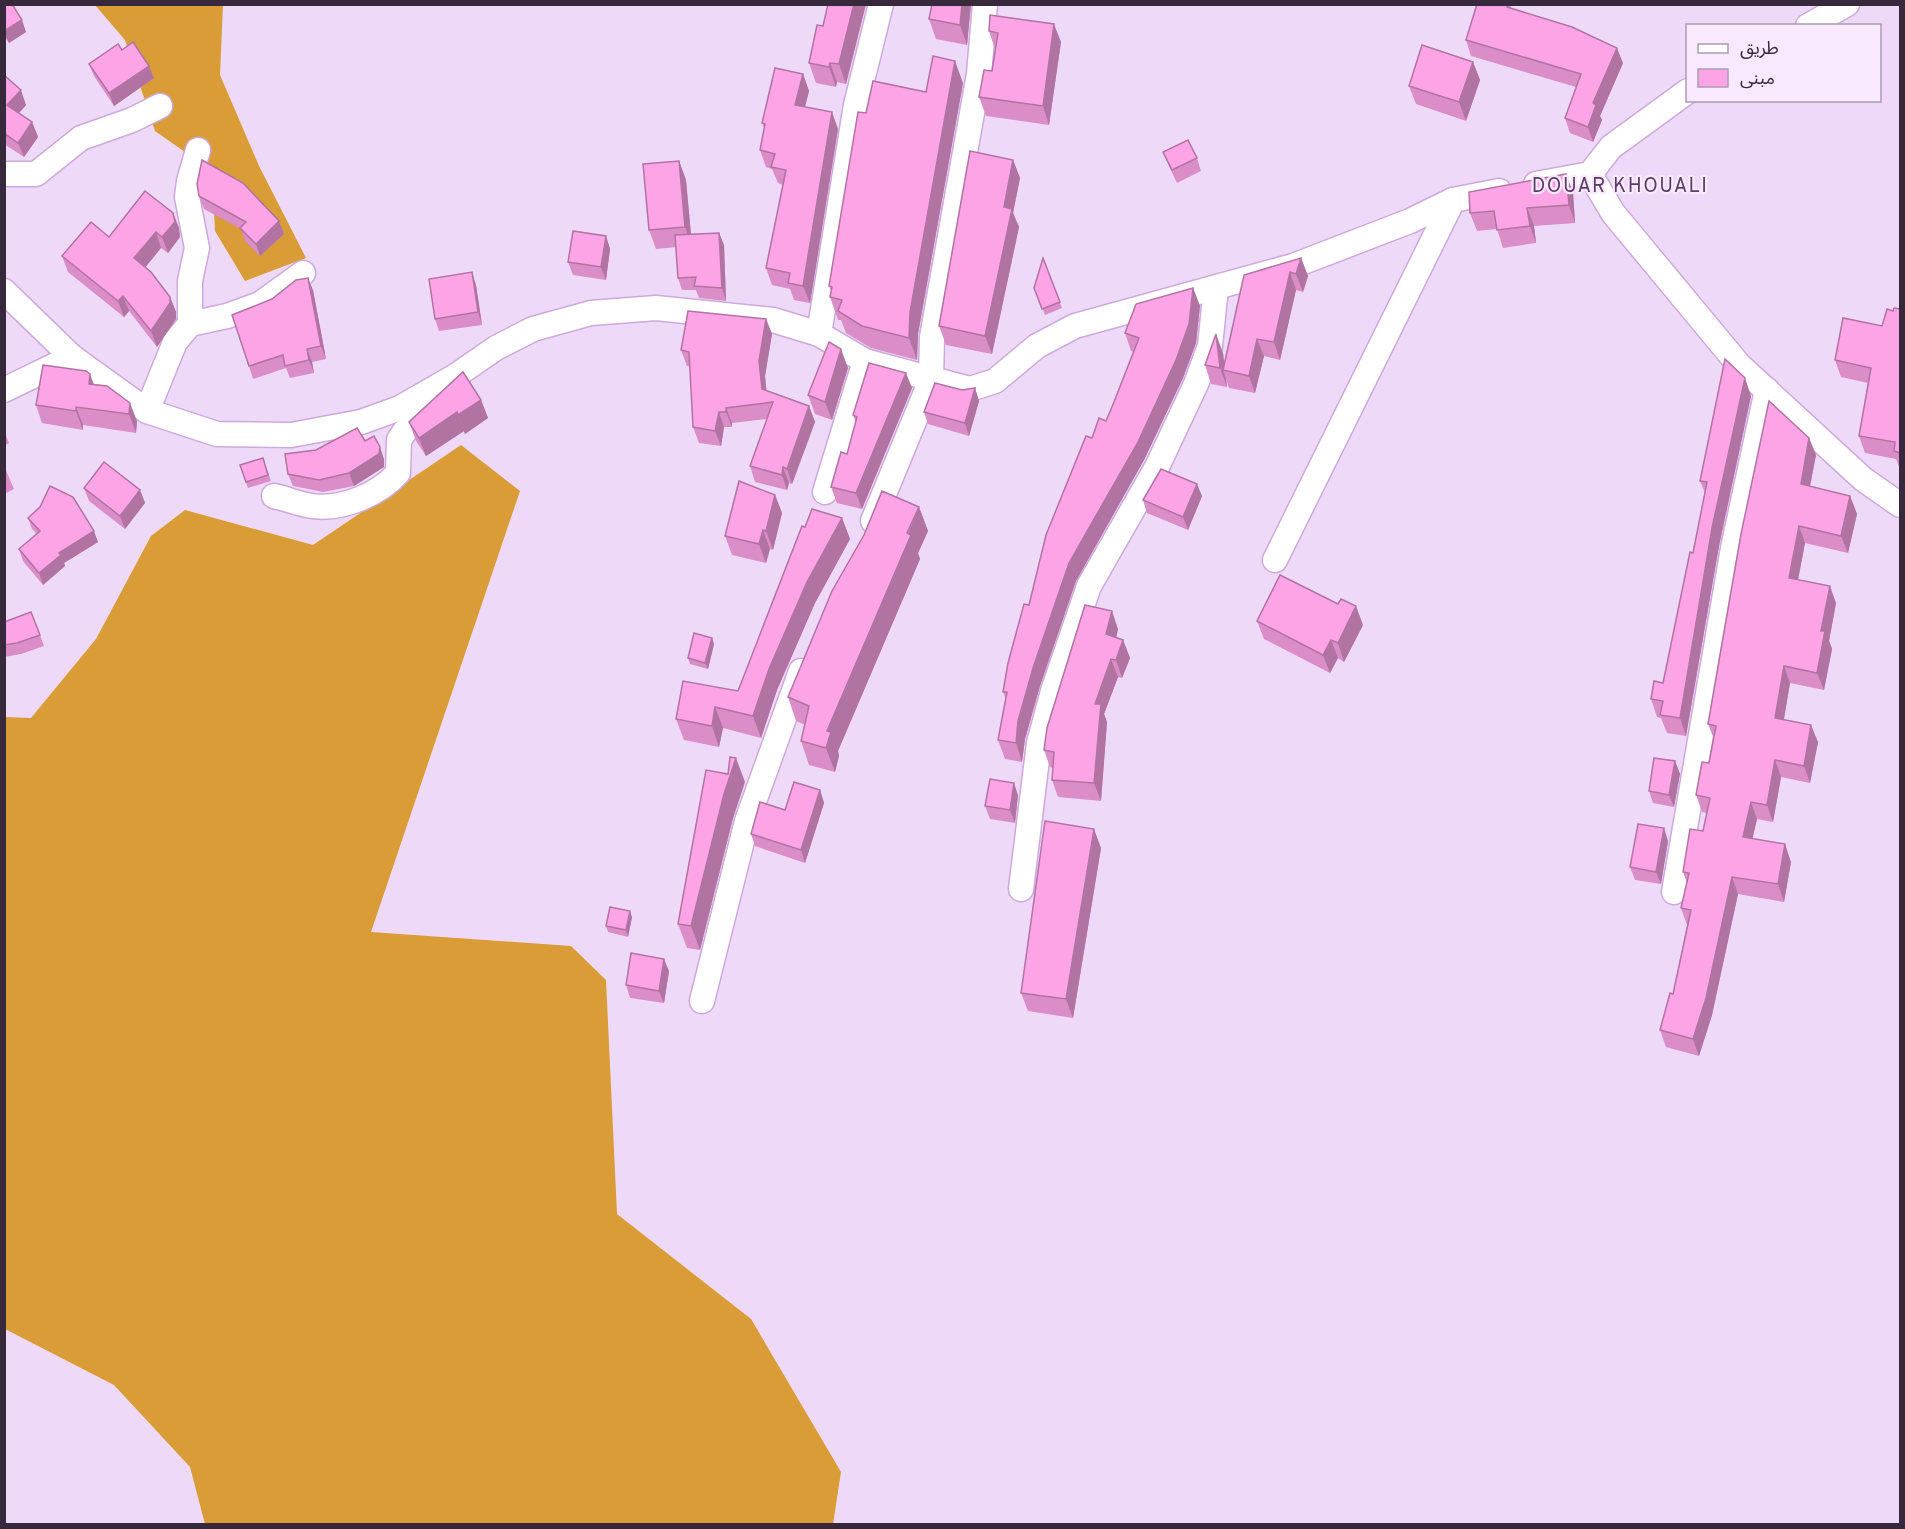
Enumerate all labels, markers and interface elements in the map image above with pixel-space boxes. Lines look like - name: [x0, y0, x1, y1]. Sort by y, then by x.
- legend: [1686, 24, 1881, 102]
- text: طريق: [1740, 38, 1779, 61]
- text: مبنى: [1740, 68, 1775, 91]
- district label: DOUAR KHOUALI: [1532, 174, 1708, 200]

